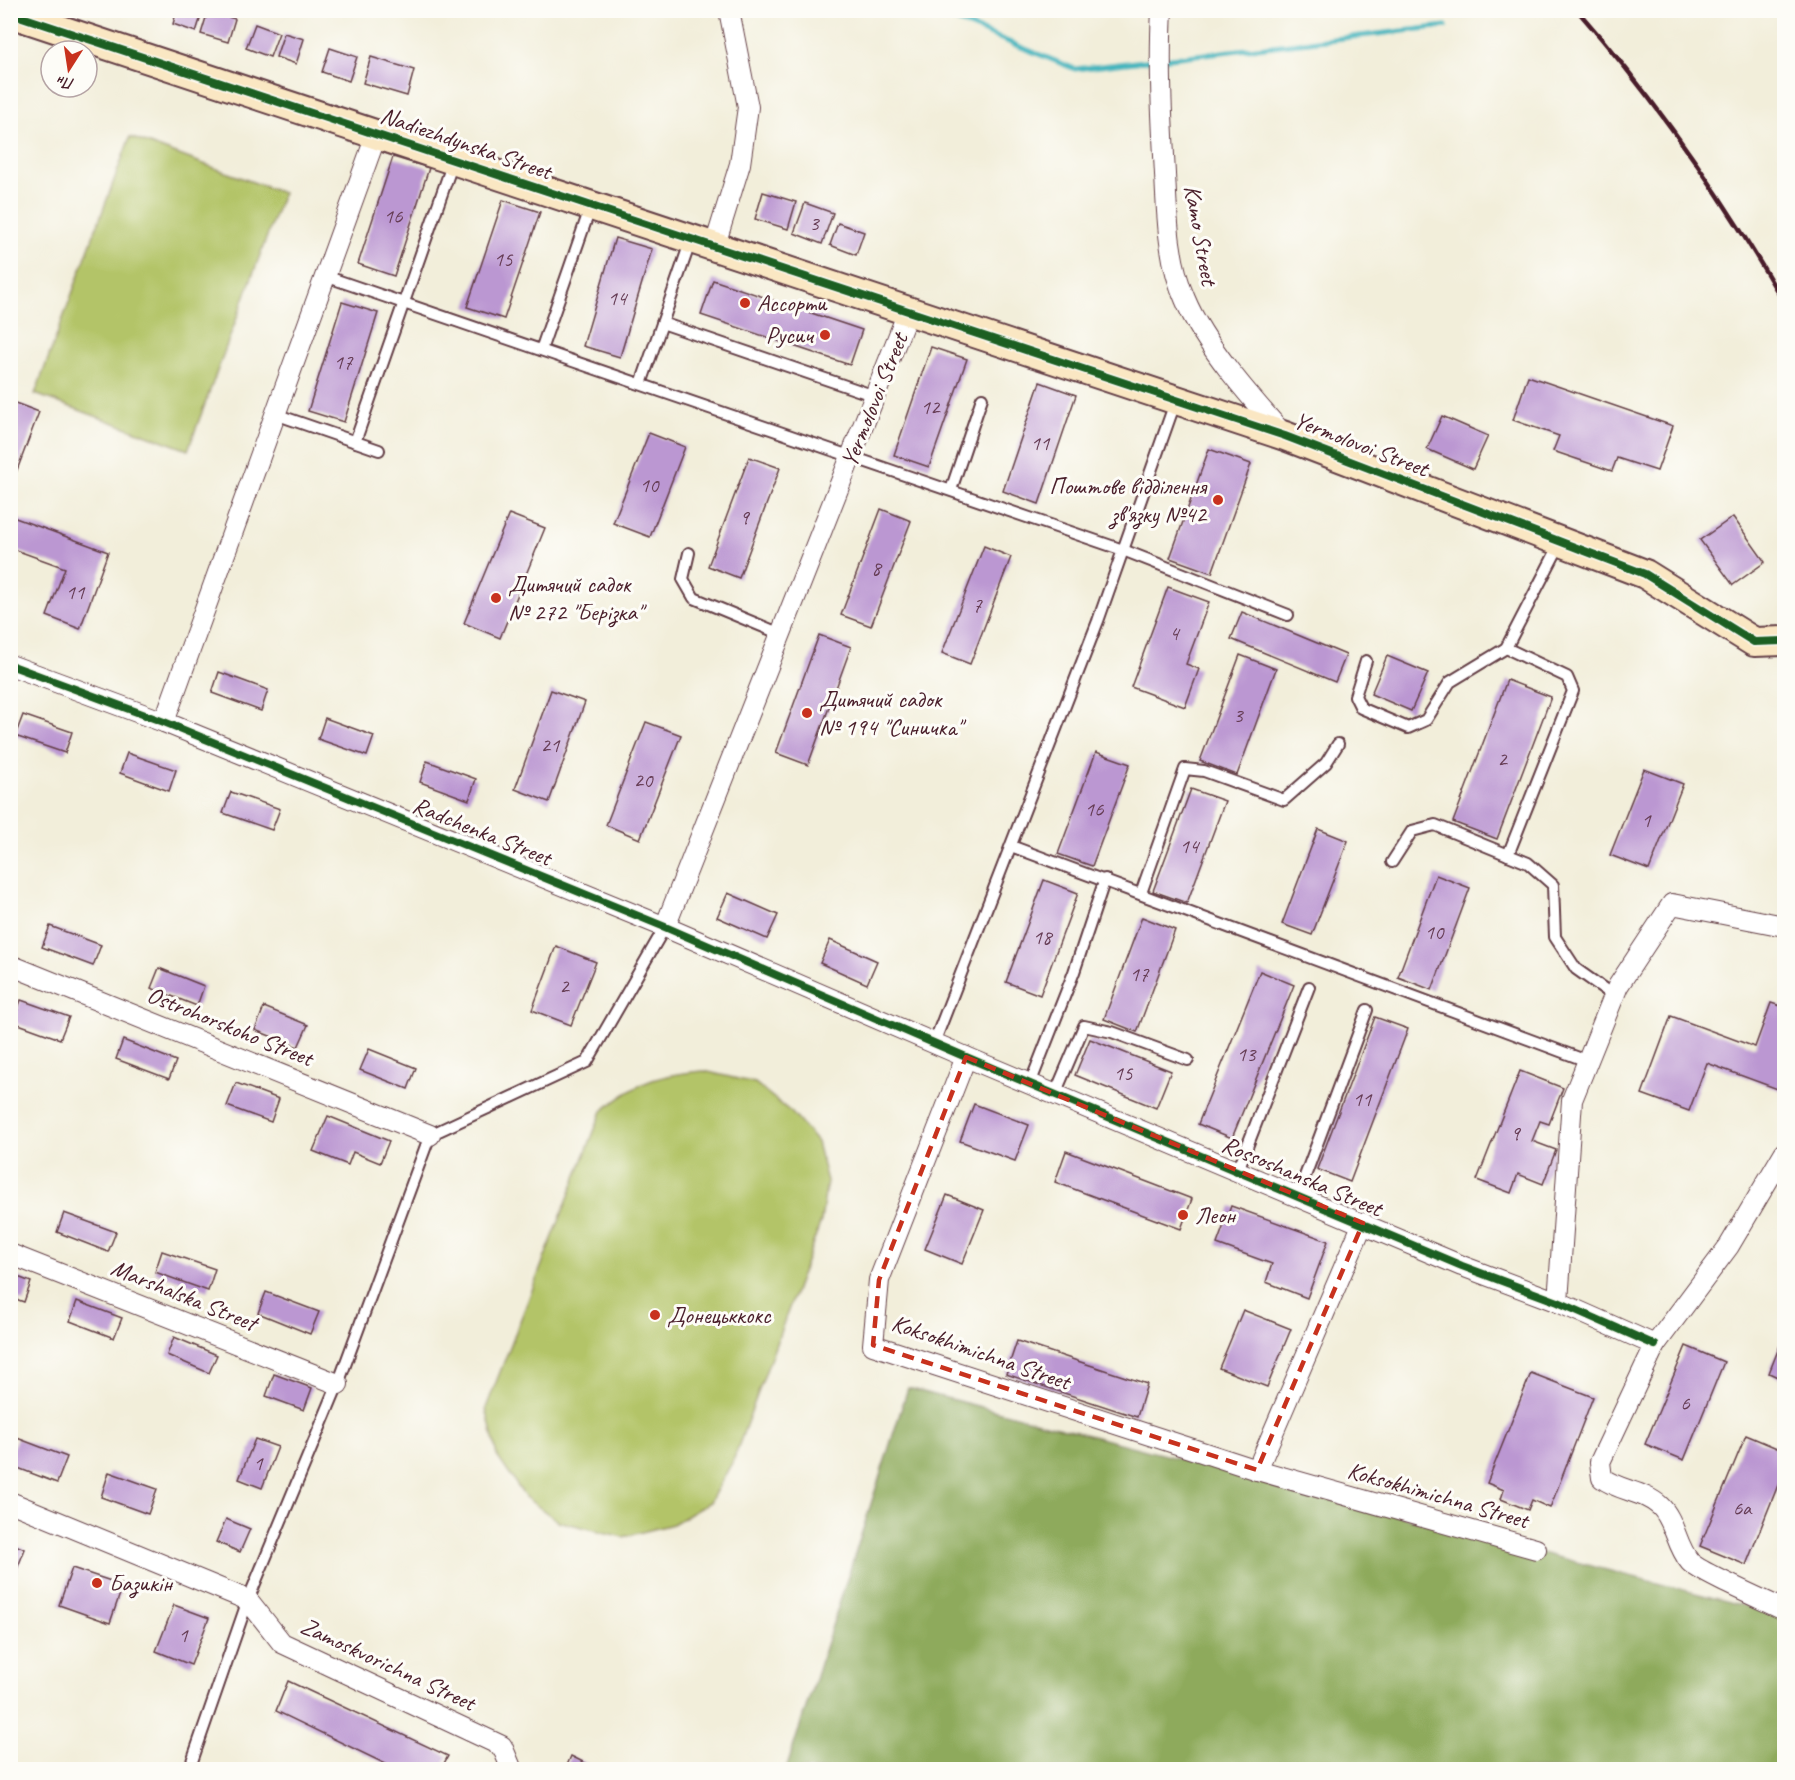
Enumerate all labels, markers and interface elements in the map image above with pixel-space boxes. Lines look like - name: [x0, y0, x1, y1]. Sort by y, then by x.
- north arrow: [39, 39, 99, 99]
- text: Пн: [55, 71, 76, 94]
- street label: Nadiezhdynska Street: [377, 100, 557, 187]
- street label: Kamo Street: [1177, 183, 1225, 289]
- house number: 16: [384, 203, 403, 229]
- house number: 3: [809, 210, 820, 236]
- house number: 15: [494, 246, 514, 272]
- house number: 14: [608, 285, 629, 311]
- place label: Ассорти: [757, 288, 828, 318]
- marker: Ассорти: [738, 296, 752, 310]
- place label: Русич: [766, 320, 815, 350]
- street label: Yermolovoi Street: [834, 327, 915, 471]
- marker: Русич: [818, 328, 832, 342]
- house number: 17: [334, 349, 354, 375]
- house number: 12: [921, 394, 941, 420]
- street label: Yermolovoi Street: [1290, 405, 1434, 484]
- house number: 11: [1031, 430, 1051, 456]
- place label: Поштове відділення зв'язку №42: [1049, 471, 1208, 530]
- house number: 10: [640, 472, 660, 498]
- marker: Поштове відділення зв'язку №42: [1211, 493, 1225, 507]
- house number: 9: [739, 504, 750, 530]
- house number: 8: [871, 555, 883, 581]
- place label: Дитячий садок № 272 "Берізка": [508, 569, 648, 628]
- house number: 11: [66, 579, 86, 605]
- marker: Дитячий садок № 272 "Берізка": [489, 591, 503, 605]
- house number: 7: [972, 592, 983, 618]
- house number: 4: [1169, 620, 1181, 646]
- place label: Дитячий садок № 194 "Синичка": [819, 684, 967, 742]
- house number: 3: [1233, 702, 1244, 728]
- marker: Дитячий садок № 194 "Синичка": [800, 706, 814, 720]
- house number: 21: [541, 732, 561, 758]
- house number: 2: [1497, 746, 1508, 772]
- house number: 20: [634, 767, 654, 793]
- street label: Radchenka Street: [408, 790, 558, 873]
- house number: 16: [1085, 796, 1104, 822]
- house number: 1: [1641, 807, 1652, 833]
- house number: 14: [1180, 833, 1201, 859]
- house number: 10: [1425, 919, 1445, 945]
- house number: 18: [1033, 924, 1054, 950]
- house number: 17: [1130, 961, 1150, 987]
- house number: 2: [559, 973, 570, 999]
- street label: Ostrohorskoho Street: [143, 979, 319, 1074]
- house number: 13: [1237, 1041, 1257, 1067]
- house number: 15: [1114, 1060, 1134, 1086]
- house number: 11: [1353, 1086, 1373, 1112]
- house number: 9: [1510, 1120, 1521, 1146]
- street label: Rossoshanska Street: [1217, 1129, 1388, 1224]
- place label: Леон: [1195, 1200, 1237, 1230]
- marker: Леон: [1176, 1208, 1190, 1222]
- street label: Marshalska Street: [107, 1252, 264, 1339]
- place label: Донецьккокс: [667, 1300, 772, 1330]
- street label: Koksokhimichna Street: [888, 1307, 1076, 1397]
- marker: Донецьккокс: [648, 1308, 662, 1322]
- house number: 6: [1680, 1390, 1690, 1416]
- house number: 1: [253, 1450, 264, 1476]
- street label: Koksokhimichna Street: [1344, 1455, 1534, 1536]
- house number: 6а: [1733, 1495, 1753, 1521]
- place label: Базикін: [109, 1568, 174, 1599]
- marker: Базикін: [90, 1576, 104, 1590]
- street label: Zamoskvorichna Street: [296, 1610, 482, 1718]
- house number: 1: [178, 1622, 189, 1648]

